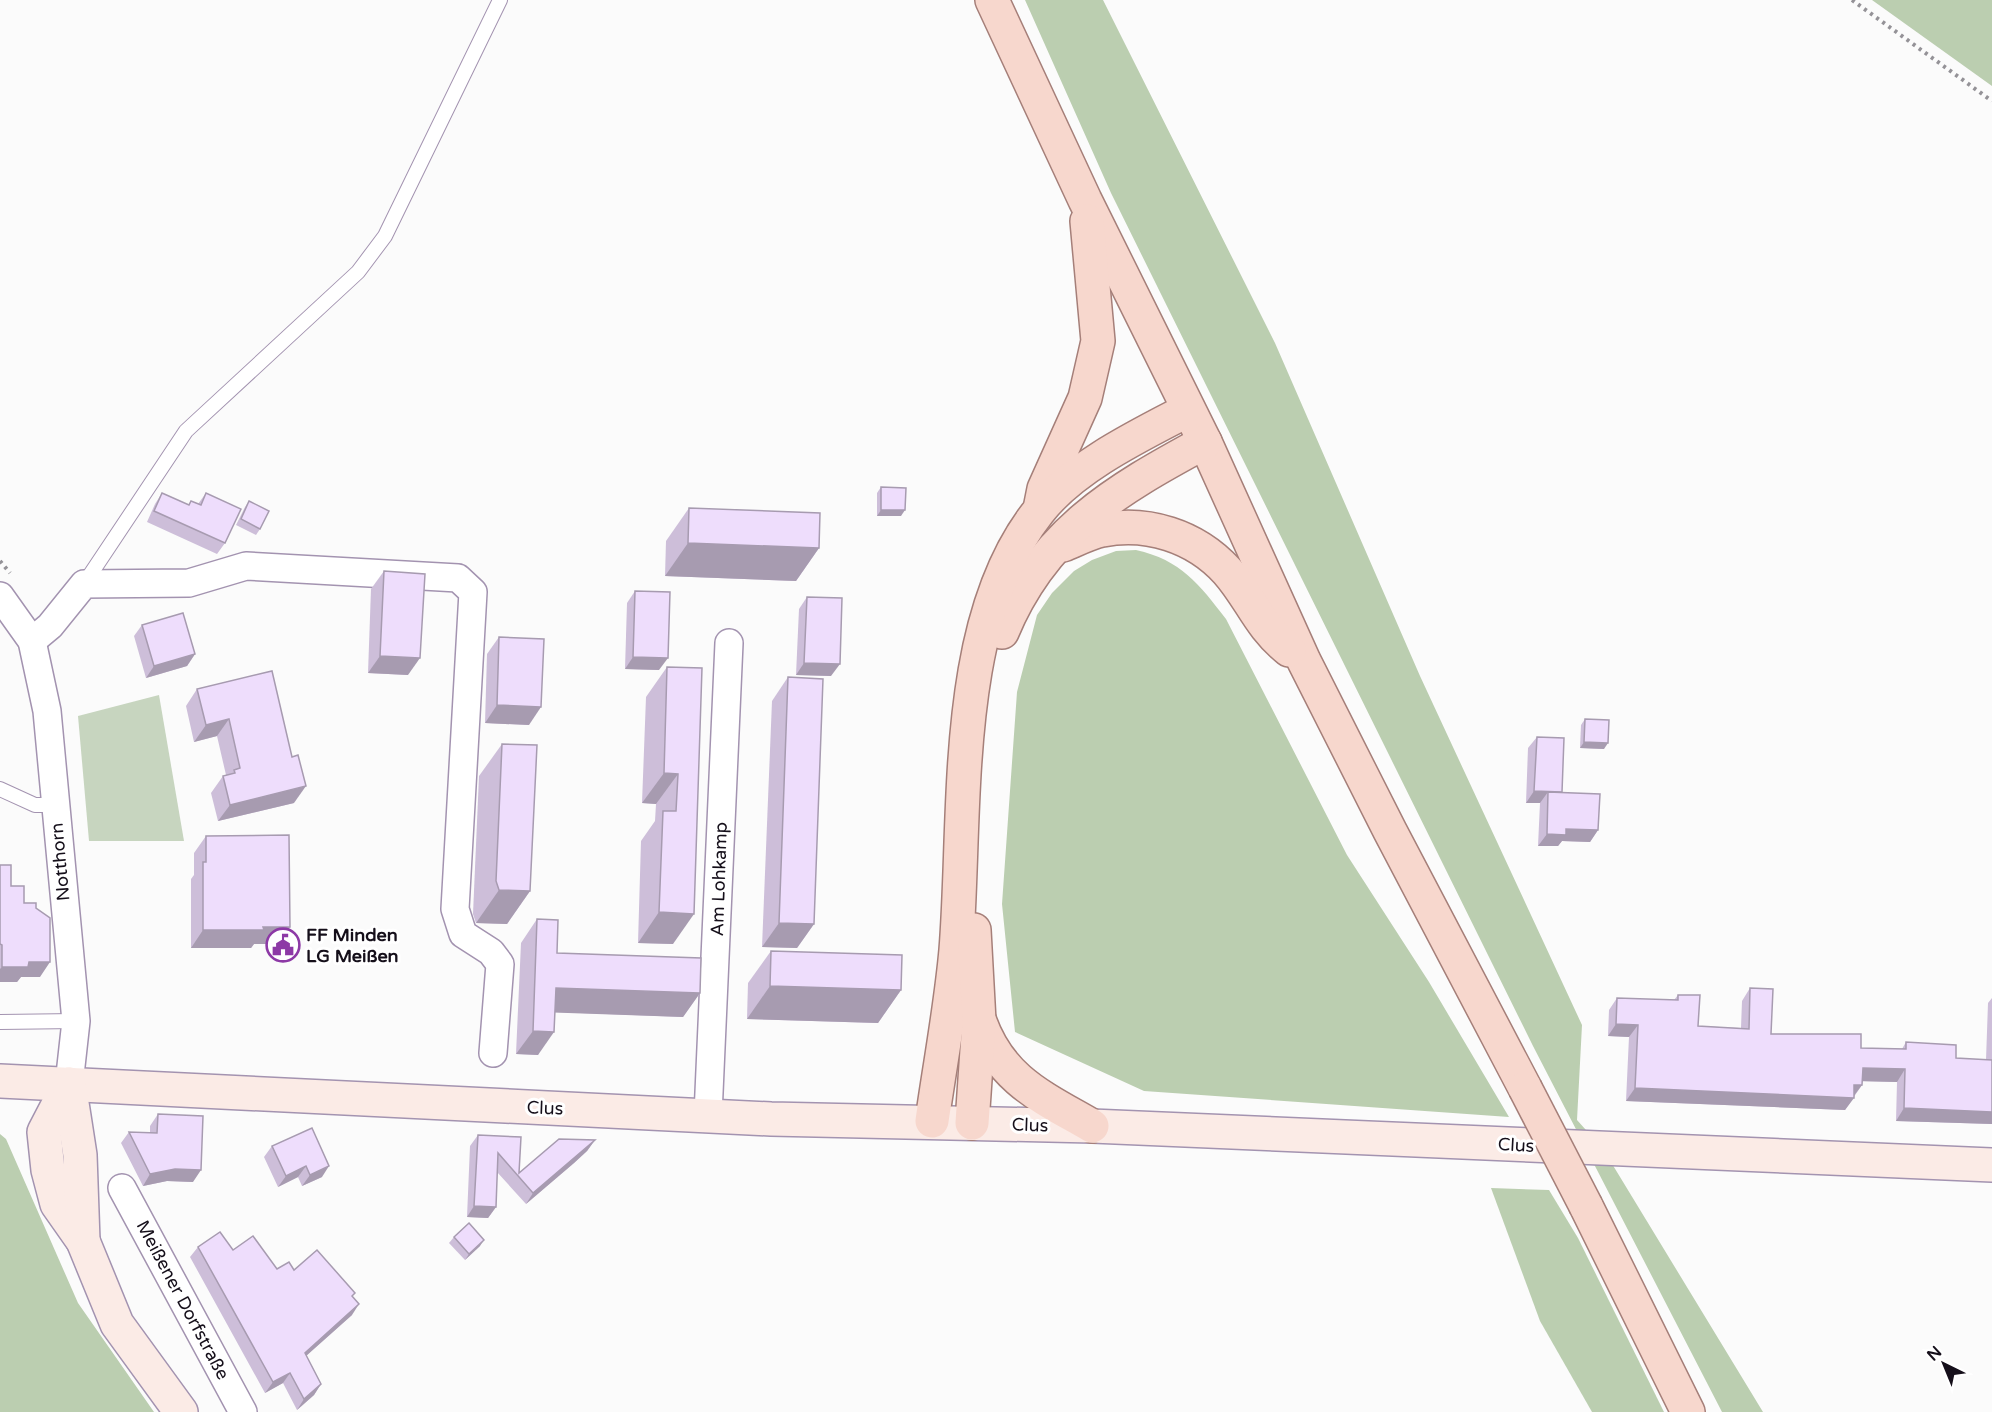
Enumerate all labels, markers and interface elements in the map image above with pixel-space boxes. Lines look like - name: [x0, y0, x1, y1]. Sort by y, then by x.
- street label: Am Lohkamp: [706, 821, 732, 937]
- street label: Notthorn: [46, 822, 74, 902]
- place label: FF Minden LG Meißen: [306, 924, 399, 967]
- public building icon: FF Minden LG Meißen: [265, 927, 301, 963]
- street label: Clus: [526, 1096, 564, 1120]
- street label: Clus: [1011, 1113, 1049, 1137]
- street label: Clus: [1497, 1133, 1535, 1157]
- street label: Meißener Dorfstraße: [132, 1217, 234, 1383]
- north arrow: [1914, 1334, 1974, 1394]
- text: N: [1923, 1342, 1946, 1365]

